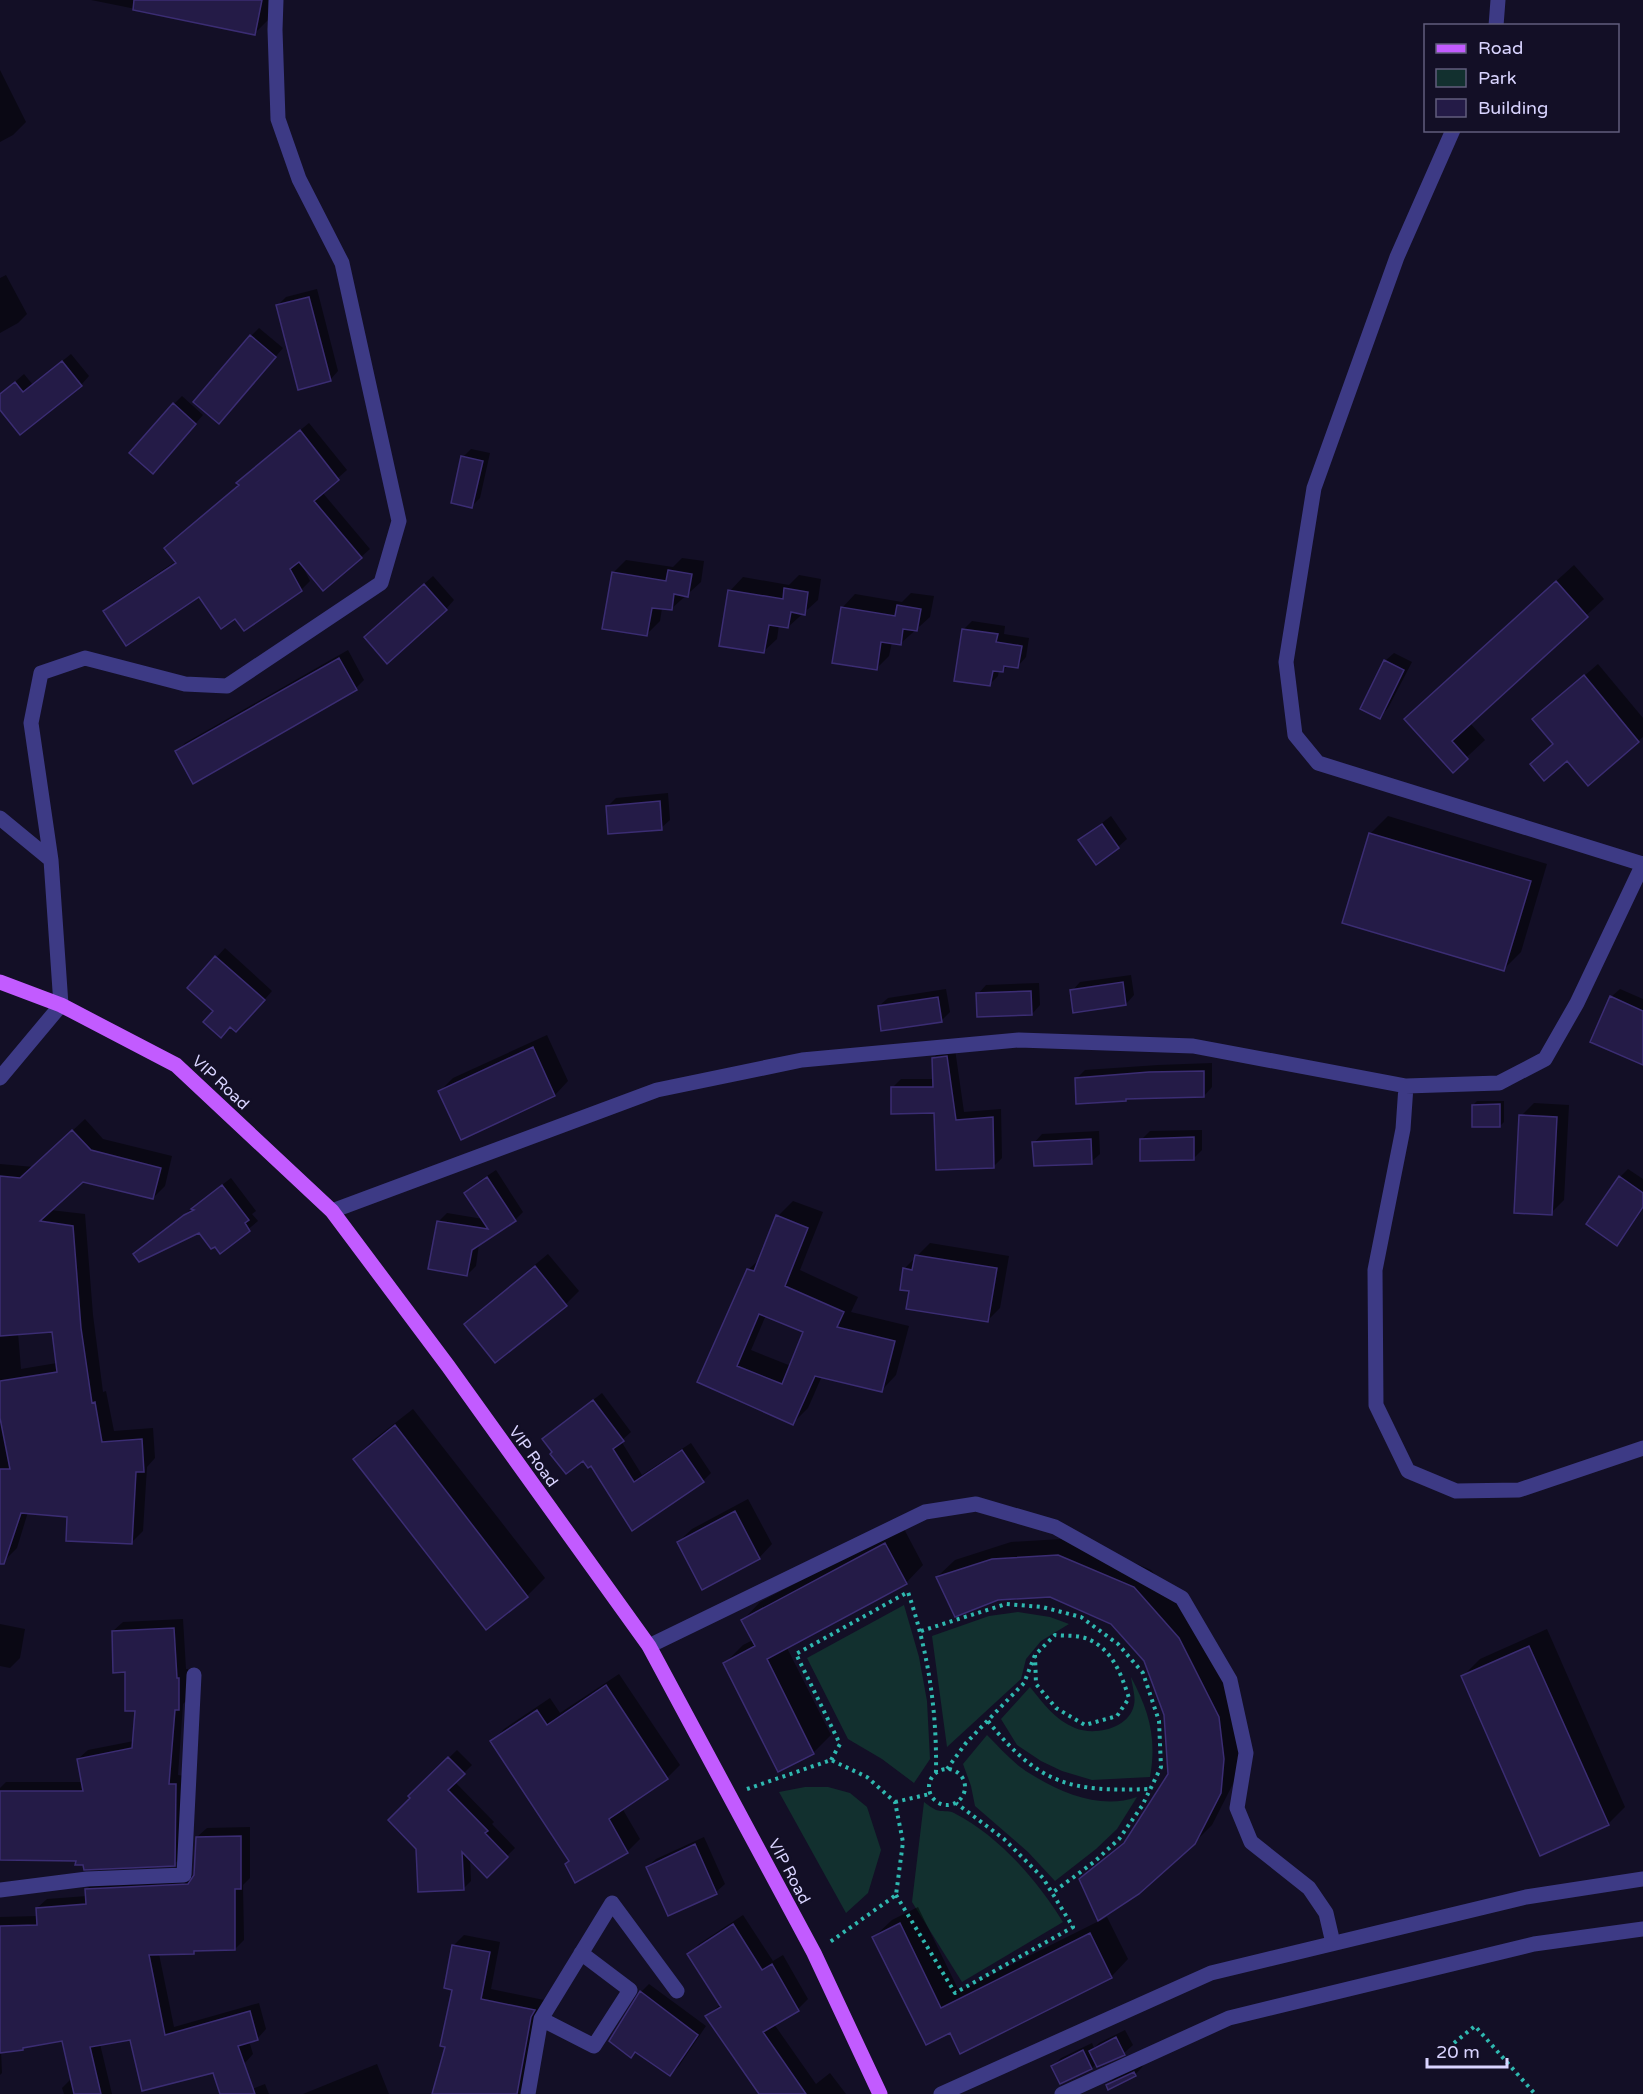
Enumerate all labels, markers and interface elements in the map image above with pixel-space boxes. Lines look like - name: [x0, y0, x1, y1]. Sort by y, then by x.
- legend: [1424, 24, 1619, 132]
- text: Road: [1478, 37, 1523, 59]
- text: Park: [1478, 67, 1517, 89]
- text: Building: [1478, 97, 1548, 119]
- street label: VIP Road: [188, 1051, 253, 1114]
- street label: VIP Road: [504, 1422, 562, 1491]
- street label: VIP Road: [764, 1836, 815, 1907]
- scale bar: [1427, 2031, 1506, 2069]
- text: 20 m: [1436, 2041, 1480, 2063]

